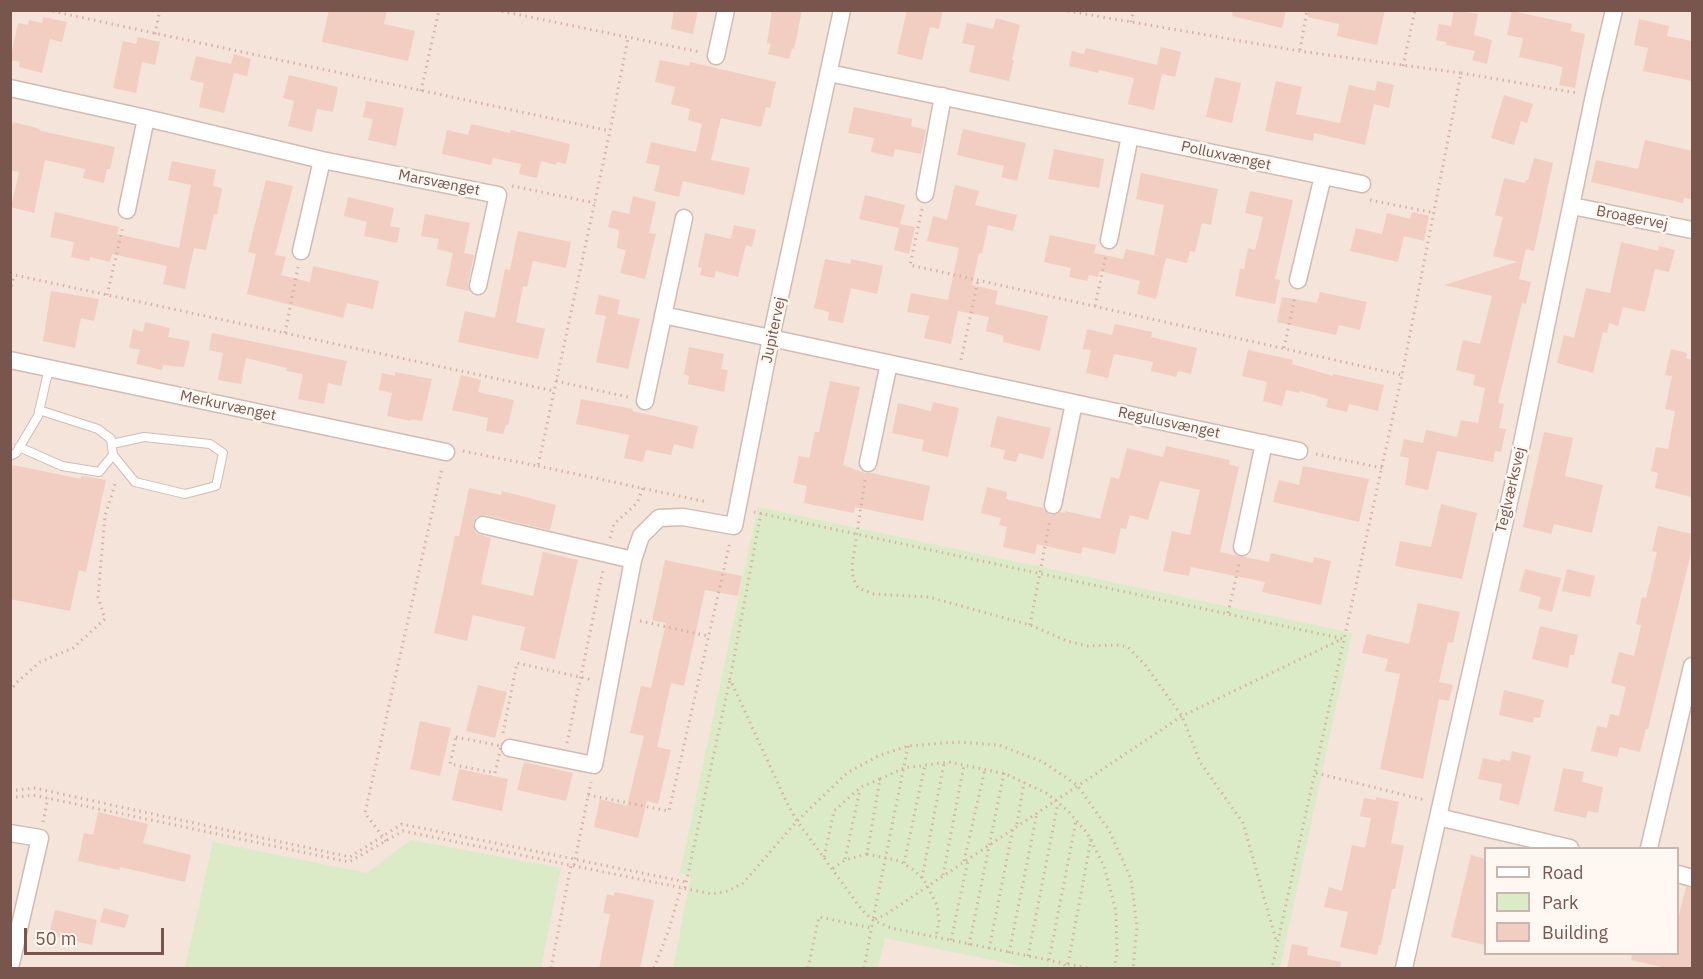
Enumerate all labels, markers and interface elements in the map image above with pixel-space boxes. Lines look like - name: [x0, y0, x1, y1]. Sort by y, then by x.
- street label: Polluxvænget: [1179, 138, 1273, 174]
- street label: Marsvænget: [397, 166, 481, 200]
- street label: Broagervej: [1595, 202, 1669, 234]
- street label: Jupitervej: [758, 295, 790, 365]
- street label: Merkurvænget: [178, 387, 278, 425]
- street label: Regulusvænget: [1116, 403, 1222, 443]
- street label: Teglværksvej: [1492, 445, 1530, 535]
- legend: [1484, 847, 1679, 955]
- text: Road: [1542, 861, 1583, 884]
- text: Park: [1542, 891, 1578, 914]
- scale bar: [27, 916, 166, 954]
- text: Building: [1542, 921, 1608, 944]
- text: 50 m: [35, 927, 77, 950]

